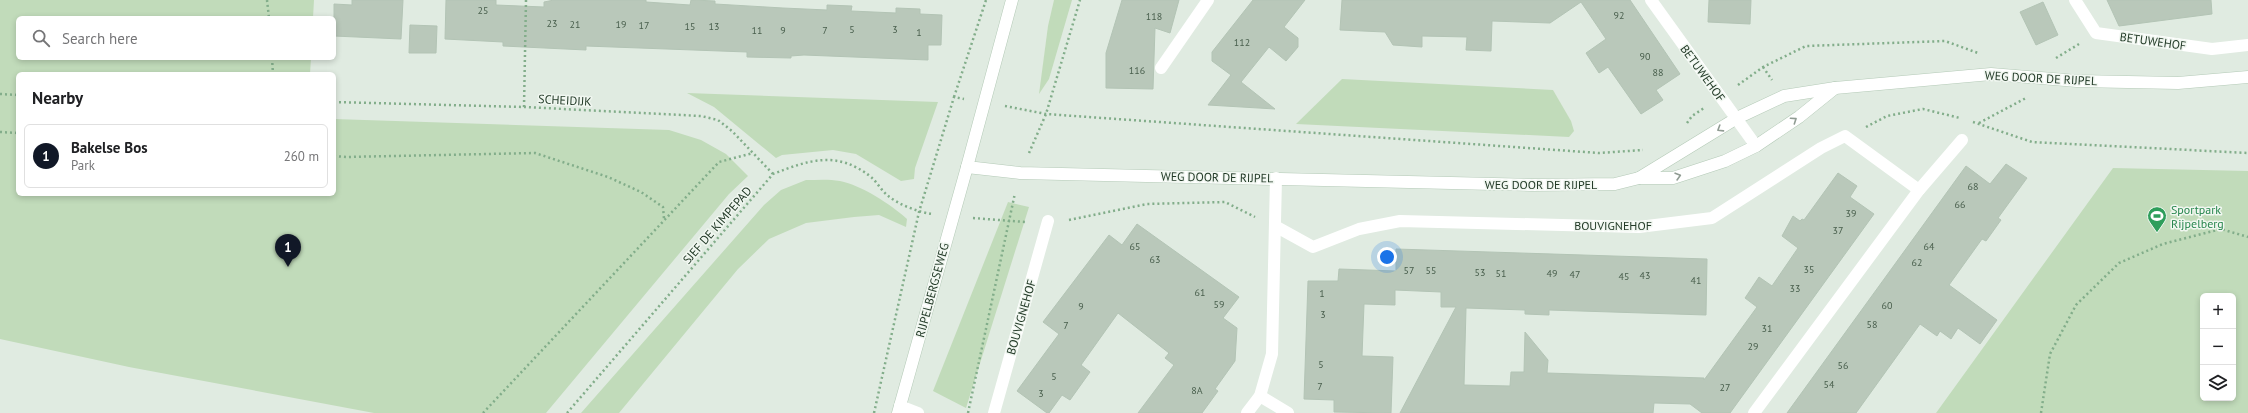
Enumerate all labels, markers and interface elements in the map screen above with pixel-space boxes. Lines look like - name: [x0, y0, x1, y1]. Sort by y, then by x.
- house number: 25: [478, 4, 488, 17]
- house number: 92: [1614, 9, 1624, 22]
- house number: 118: [1146, 10, 1162, 23]
- search box: [16, 16, 336, 60]
- house number: 23: [547, 17, 557, 30]
- house number: 21: [570, 18, 580, 31]
- house number: 19: [616, 18, 626, 31]
- house number: 17: [639, 19, 649, 32]
- house number: 15: [685, 20, 695, 33]
- house number: 13: [709, 20, 719, 33]
- house number: 5: [849, 23, 855, 36]
- house number: 3: [892, 23, 898, 36]
- house number: 11: [752, 24, 762, 37]
- house number: 9: [780, 24, 786, 37]
- house number: 7: [822, 24, 828, 37]
- house number: 1: [916, 26, 922, 39]
- icon: search: [30, 27, 52, 49]
- text: Search here: [62, 29, 138, 48]
- street label: BETUWEHOF: [2119, 29, 2187, 53]
- house number: 112: [1234, 36, 1250, 49]
- street label: BETUWEHOF: [1677, 42, 1729, 104]
- house number: 90: [1640, 50, 1651, 63]
- house number: 116: [1129, 64, 1145, 77]
- house number: 88: [1653, 66, 1663, 79]
- street label: WEG DOOR DE RIJPEL: [1984, 68, 2098, 88]
- text: Nearby: [32, 87, 83, 109]
- street label: SCHEIDIJK: [538, 91, 592, 109]
- one-way arrow: [1790, 118, 1797, 125]
- one-way arrow: [1718, 124, 1725, 131]
- text: Bakelse Bos: [71, 138, 148, 157]
- text: 1: [42, 148, 50, 165]
- text: 260 m: [284, 148, 319, 165]
- text: Park: [71, 157, 95, 174]
- street label: WEG DOOR DE RIJPEL: [1161, 169, 1273, 185]
- one-way arrow: [1674, 172, 1681, 181]
- street label: WEG DOOR DE RIJPEL: [1485, 177, 1597, 192]
- house number: 68: [1968, 180, 1978, 193]
- street label: SJEF DE KIMPEPAD: [679, 183, 755, 267]
- house number: 66: [1955, 198, 1965, 211]
- place label: Sportpark Rijpelberg: [2171, 202, 2224, 231]
- sports icon: Sportpark Rijpelberg: [2146, 205, 2168, 233]
- house number: 39: [1846, 207, 1856, 220]
- street label: BOUVIGNEHOF: [1574, 218, 1652, 233]
- house number: 37: [1833, 224, 1843, 237]
- pin: 1: [275, 234, 301, 267]
- house number: 65: [1130, 240, 1140, 253]
- house number: 64: [1924, 240, 1935, 253]
- street label: RIJPELBERGSEWEG: [912, 241, 952, 339]
- your location: [1377, 247, 1397, 267]
- house number: 63: [1150, 253, 1160, 266]
- house number: 62: [1912, 256, 1922, 269]
- house number: 35: [1804, 263, 1814, 276]
- house number: 57: [1404, 264, 1414, 277]
- house number: 55: [1426, 264, 1436, 277]
- house number: 53: [1475, 266, 1485, 279]
- house number: 51: [1496, 267, 1506, 280]
- house number: 49: [1547, 267, 1557, 280]
- house number: 47: [1570, 268, 1580, 281]
- house number: 43: [1640, 269, 1650, 282]
- house number: 45: [1619, 270, 1629, 283]
- house number: 41: [1691, 274, 1701, 287]
- street label: BOUVIGNEHOF: [1003, 278, 1039, 356]
- house number: 33: [1790, 282, 1800, 295]
- house number: 61: [1195, 286, 1205, 299]
- house number: 1: [1319, 287, 1325, 300]
- map controls: [2200, 293, 2236, 401]
- button: +: [2200, 293, 2236, 329]
- house number: 59: [1214, 298, 1224, 311]
- house number: 60: [1882, 299, 1893, 312]
- house number: 9: [1078, 300, 1084, 313]
- house number: 3: [1320, 308, 1326, 321]
- house number: 58: [1867, 318, 1877, 331]
- house number: 7: [1063, 319, 1069, 332]
- house number: 31: [1762, 322, 1772, 335]
- button: −: [2200, 329, 2236, 365]
- house number: 29: [1748, 340, 1758, 353]
- house number: 5: [1318, 358, 1324, 371]
- house number: 56: [1838, 359, 1848, 372]
- button: layers: [2200, 365, 2236, 401]
- house number: 5: [1051, 370, 1057, 383]
- house number: 54: [1824, 378, 1835, 391]
- house number: 7: [1317, 380, 1323, 393]
- house number: 27: [1720, 381, 1730, 394]
- house number: 8A: [1191, 384, 1203, 397]
- house number: 3: [1038, 387, 1044, 400]

